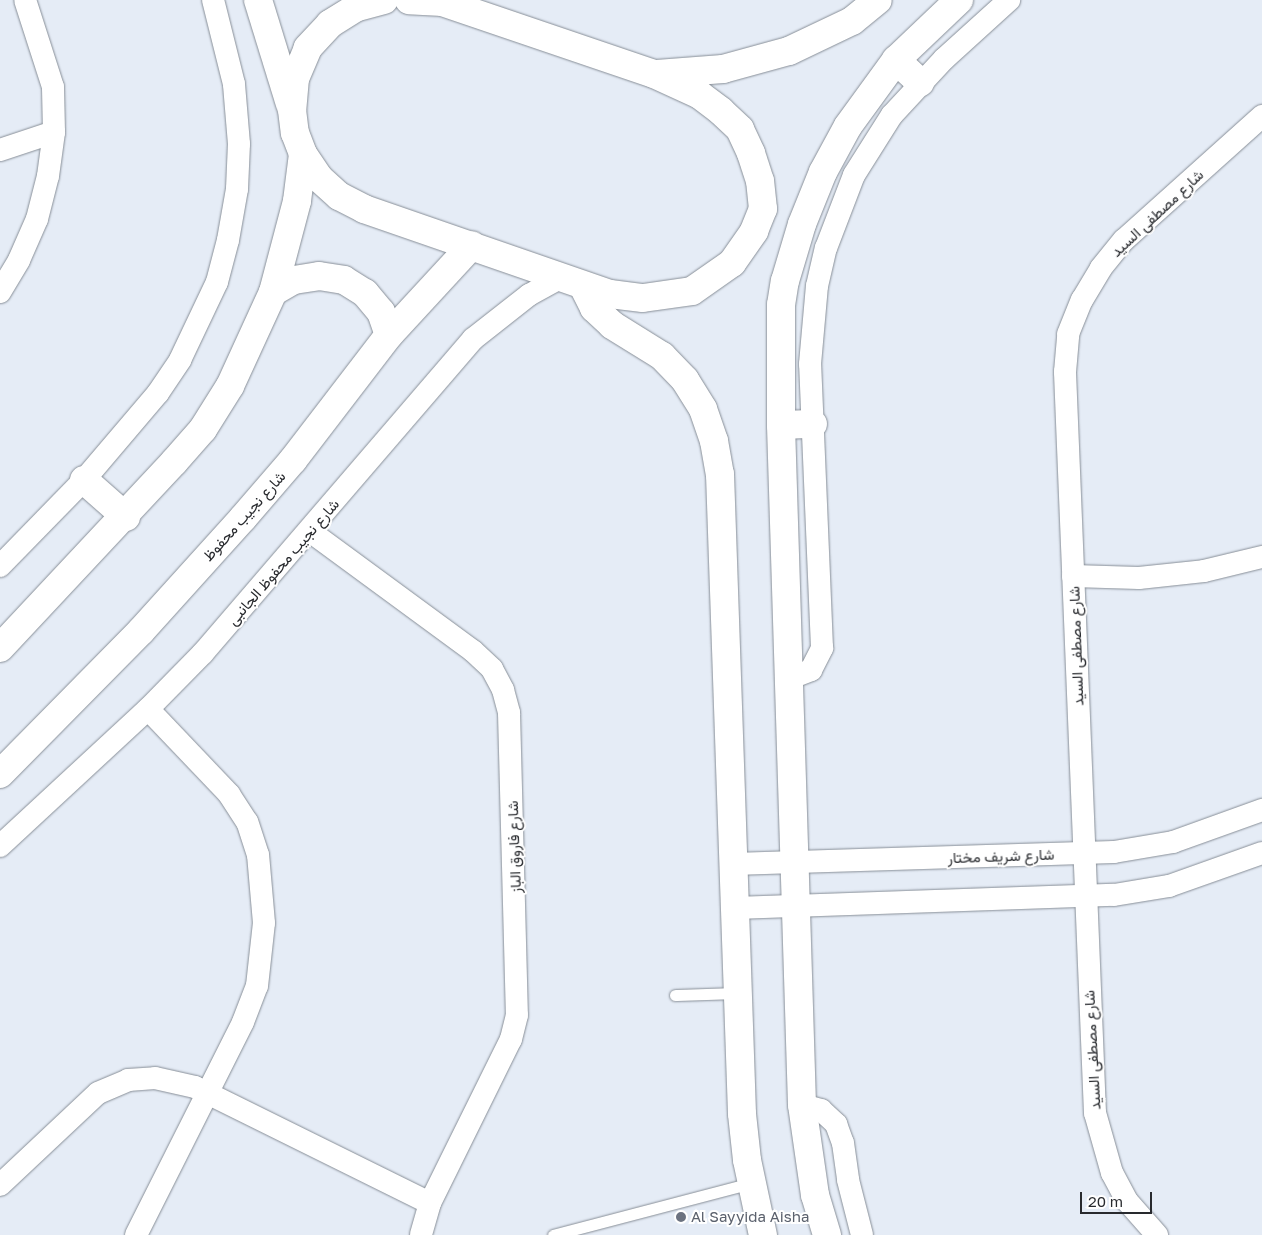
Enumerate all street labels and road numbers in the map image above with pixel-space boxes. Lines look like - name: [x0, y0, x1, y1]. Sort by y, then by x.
- street label: شارع مصطفى السيد: [1107, 166, 1207, 260]
- street label: شارع نجيب محفوظ: [199, 467, 289, 565]
- street label: شارع نجيب محفوظ الجانبى: [223, 495, 343, 629]
- street label: شارع مصطفى السيد: [1065, 586, 1087, 706]
- street label: شارع فاروق الباز: [503, 800, 525, 894]
- street label: شارع شريف مختار: [947, 845, 1055, 867]
- street label: شارع مصطفى السيد: [1080, 990, 1104, 1110]

